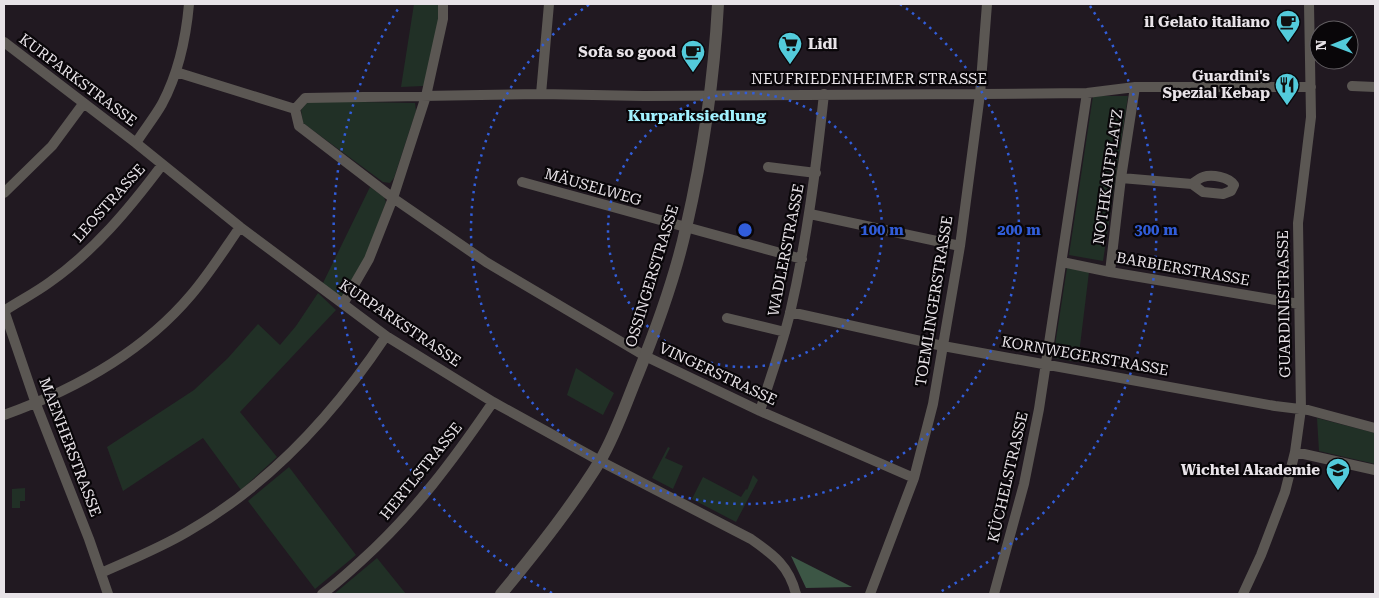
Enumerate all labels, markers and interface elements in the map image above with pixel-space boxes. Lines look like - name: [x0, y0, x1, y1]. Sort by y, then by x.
- cafe icon: il Gelato italiano: [1275, 9, 1301, 43]
- place label: il Gelato italiano: [1144, 13, 1270, 31]
- north arrow: [1309, 20, 1359, 70]
- street label: KURPARKSTRASSE: [16, 30, 140, 130]
- supermarket icon: Lidl: [777, 31, 803, 65]
- place label: Lidl: [808, 35, 838, 53]
- cafe icon: Sofa so good: [680, 39, 706, 73]
- text: N: [1313, 39, 1329, 51]
- place label: Sofa so good: [578, 43, 676, 61]
- place label: Guardini's Spezial Kebap: [1162, 67, 1270, 102]
- street label: NEUFRIEDENHEIMER STRASSE: [751, 70, 987, 88]
- restaurant icon: Guardini's Spezial Kebap: [1274, 72, 1300, 106]
- district label: Kurparksiedlung: [628, 106, 766, 125]
- street label: NOTHKAUFPLATZ: [1090, 108, 1126, 246]
- street label: LEOSTRASSE: [69, 160, 149, 246]
- street label: MÄUSELWEG: [542, 165, 644, 210]
- street label: WADLERSTRASSE: [764, 182, 808, 318]
- street label: OSSINGERSTRASSE: [622, 203, 682, 349]
- street label: TOEMLINGERSTRASSE: [912, 214, 956, 388]
- centre of rings: [736, 221, 754, 239]
- text: 100 m: [860, 221, 904, 239]
- text: 200 m: [997, 221, 1041, 239]
- text: 300 m: [1134, 221, 1178, 239]
- street label: GUARDINISTRASSE: [1274, 230, 1294, 378]
- street label: BARBIERSTRASSE: [1115, 248, 1251, 290]
- street label: KURPARKSTRASSE: [336, 276, 464, 370]
- street label: KORNWEGERSTRASSE: [1000, 332, 1170, 380]
- street label: VINGERSTRASSE: [656, 339, 780, 409]
- street label: MAENHERSTRASSE: [35, 375, 105, 519]
- street label: KÜCHELSTRASSE: [984, 410, 1032, 544]
- street label: HERTLSTRASSE: [376, 419, 466, 523]
- school or university icon: Wichtel Akademie: [1325, 457, 1351, 491]
- place label: Wichtel Akademie: [1181, 461, 1320, 479]

